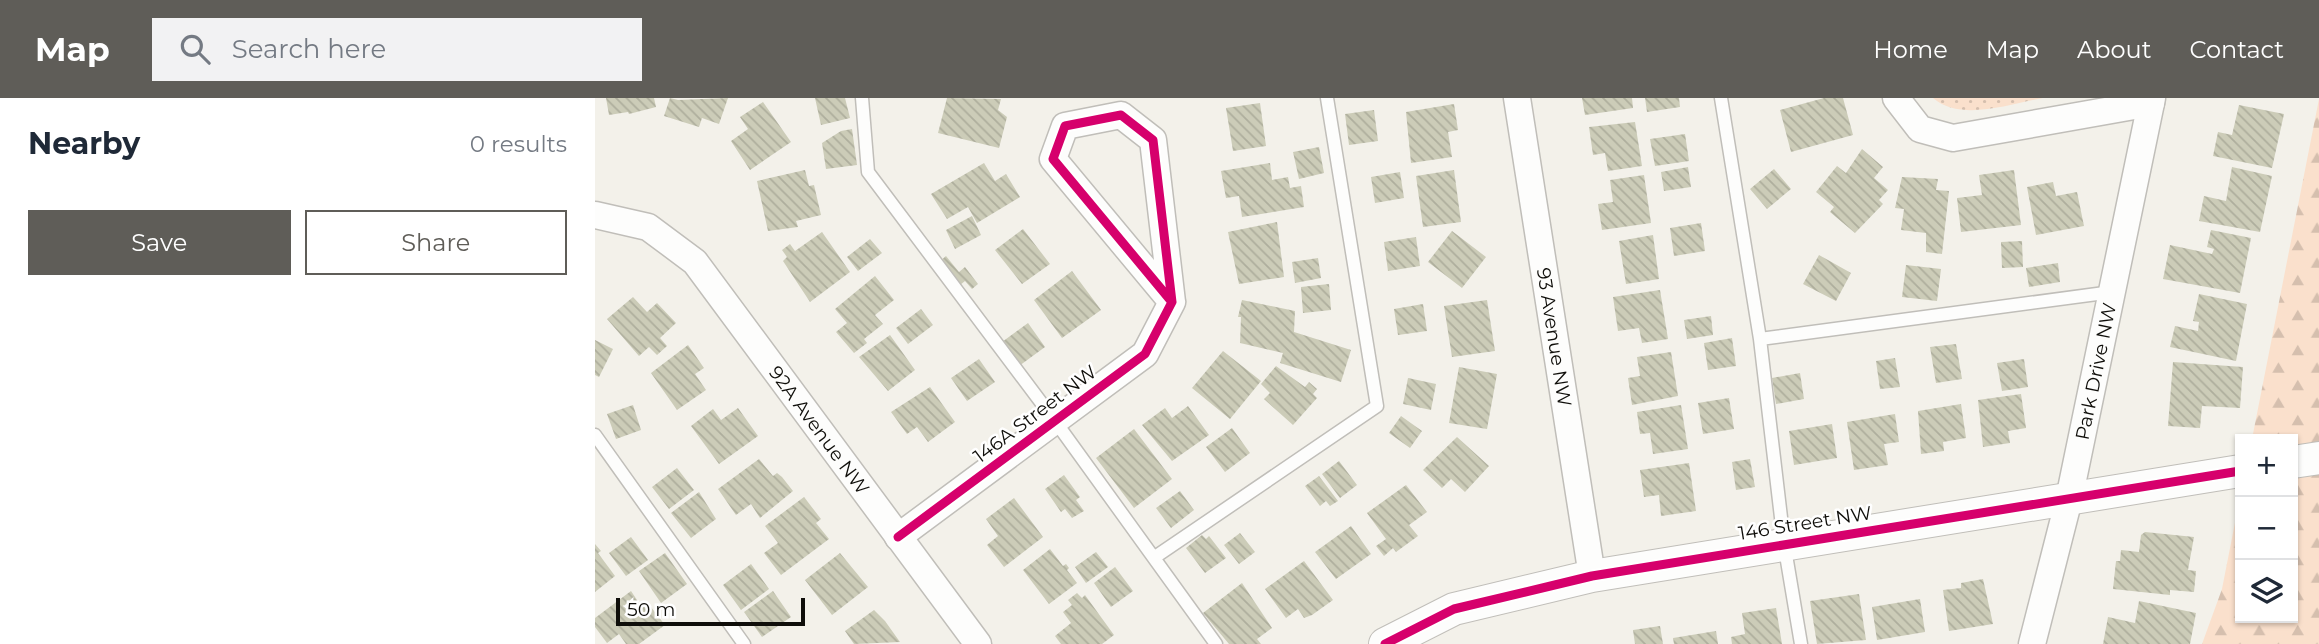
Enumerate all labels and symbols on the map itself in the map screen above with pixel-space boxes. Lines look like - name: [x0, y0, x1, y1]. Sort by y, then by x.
- street label: 93 Avenue NW: [1532, 266, 1577, 408]
- street label: Park Drive NW: [2070, 301, 2121, 442]
- street label: 146A Street NW: [969, 360, 1101, 468]
- street label: 92A Avenue NW: [764, 361, 875, 499]
- street label: 146 Street NW: [1737, 501, 1873, 545]
- scale bar: [616, 595, 805, 627]

